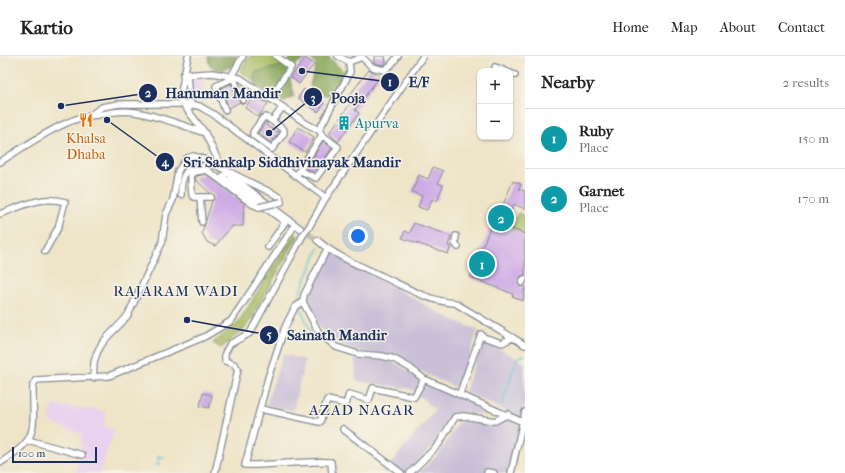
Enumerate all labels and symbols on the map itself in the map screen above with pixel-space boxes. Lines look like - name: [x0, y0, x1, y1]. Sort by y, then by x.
- callout: E/F: [380, 69, 437, 96]
- text: E/F: [409, 73, 429, 91]
- text: 1: [388, 75, 392, 89]
- callout: Hanuman Mandir: [138, 80, 289, 107]
- text: Hanuman Mandir: [165, 84, 281, 102]
- callout: Pooja: [303, 84, 374, 111]
- text: 2: [145, 86, 152, 100]
- text: Pooja: [331, 89, 366, 107]
- text: 3: [311, 91, 316, 106]
- restaurant icon: Khalsa Dhaba: [78, 112, 94, 128]
- building icon: Apurva: [336, 115, 352, 131]
- place label: Apurva: [354, 115, 399, 132]
- place label: Khalsa Dhaba: [66, 130, 107, 163]
- callout: Sri Sankalp Siddhivinayak Mandir: [155, 149, 409, 176]
- text: Sri Sankalp Siddhivinayak Mandir: [183, 153, 401, 171]
- text: 4: [160, 155, 169, 170]
- pin: 2: [488, 203, 514, 233]
- your location: [348, 226, 368, 246]
- pin: 1: [469, 249, 495, 279]
- district label: RAJARAM WADI: [113, 282, 239, 300]
- callout: Sainath Mandir: [259, 322, 395, 349]
- text: Sainath Mandir: [287, 326, 388, 344]
- text: 5: [266, 328, 272, 342]
- district label: AZAD NAGAR: [308, 401, 415, 419]
- scale bar: [12, 445, 97, 464]

